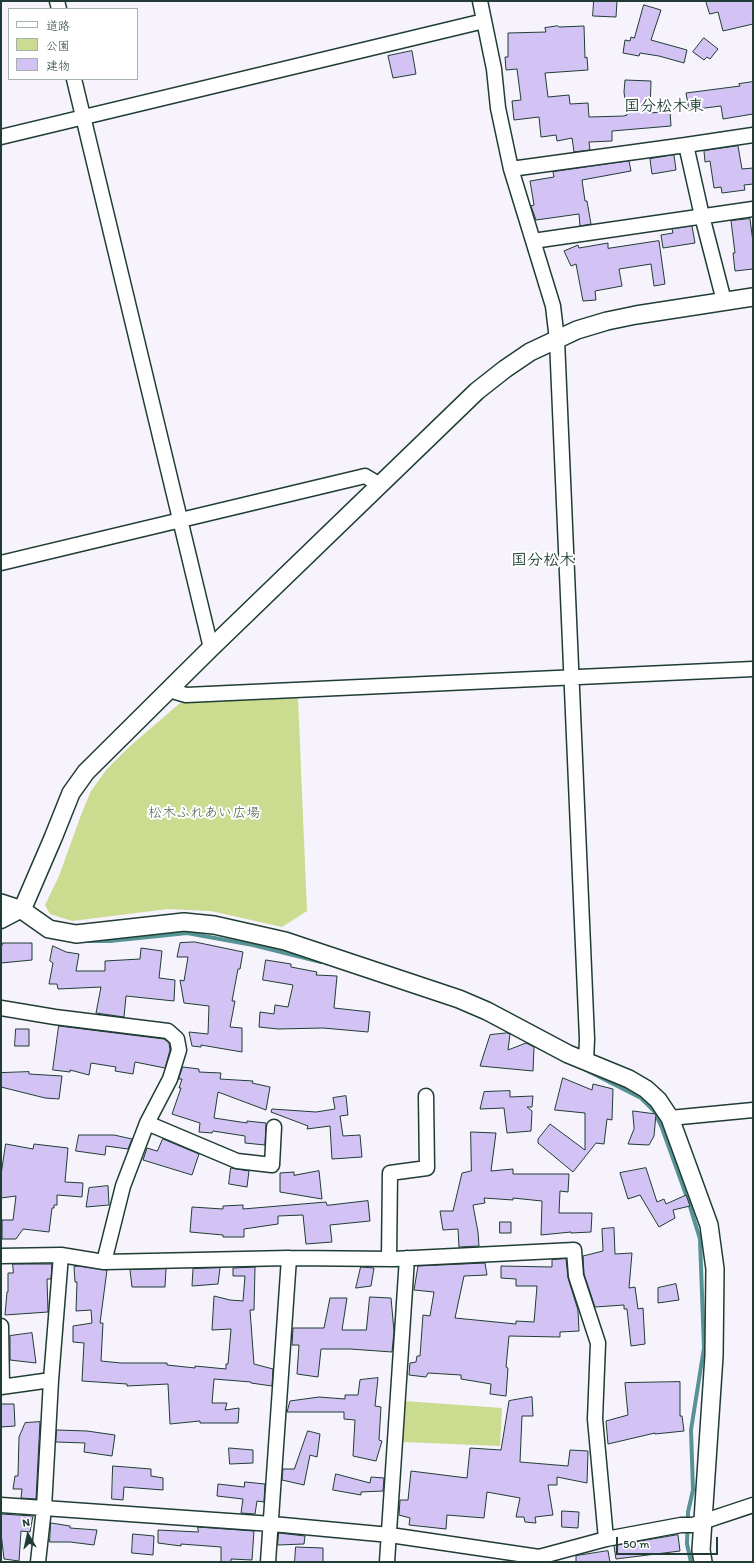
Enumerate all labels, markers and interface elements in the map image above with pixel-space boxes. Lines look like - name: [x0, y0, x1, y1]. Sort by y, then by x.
- legend: [8, 8, 138, 80]
- text: 道路: [46, 19, 70, 33]
- text: 公園: [46, 39, 70, 53]
- text: 建物: [46, 59, 70, 73]
- district label: 国分松木東: [624, 97, 704, 117]
- district label: 国分松木: [511, 551, 575, 571]
- park label: 松木ふれあい広場: [148, 805, 260, 821]
- north arrow: [8, 1515, 48, 1555]
- text: N: [21, 1516, 31, 1530]
- scale bar: [618, 1529, 720, 1555]
- text: 50 m: [623, 1537, 649, 1551]

